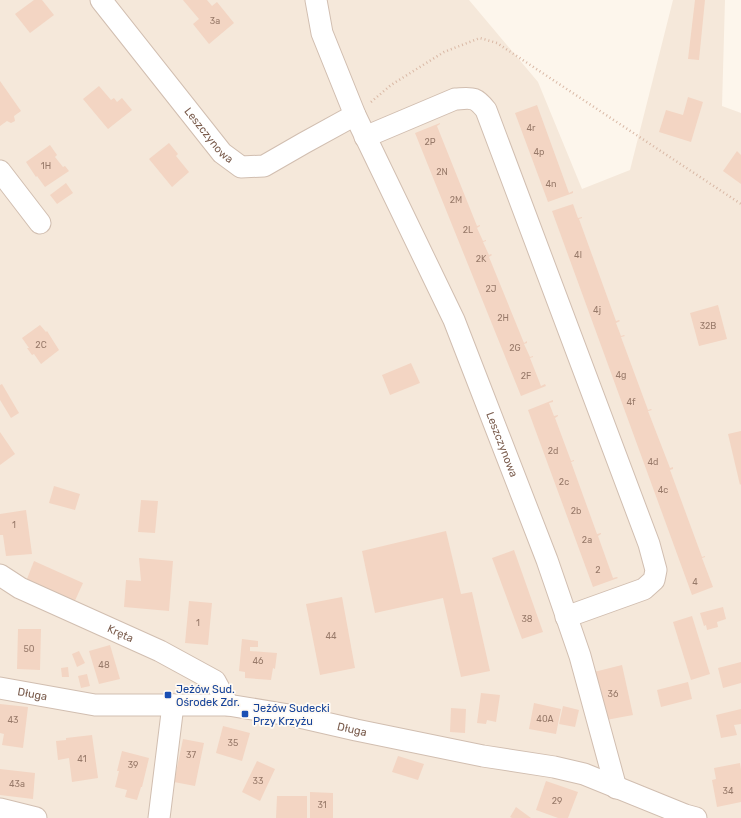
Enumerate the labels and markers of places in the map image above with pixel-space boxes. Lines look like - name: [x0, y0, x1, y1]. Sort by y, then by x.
- place label: Jeżów Sud. Ośrodek Zdr.: [176, 683, 240, 709]
- marker: Jeżów Sud. Ośrodek Zdr.: [163, 690, 173, 700]
- place label: Jeżów Sudecki Przy Krzyżu: [253, 702, 330, 728]
- marker: Jeżów Sudecki Przy Krzyżu: [240, 709, 250, 719]

